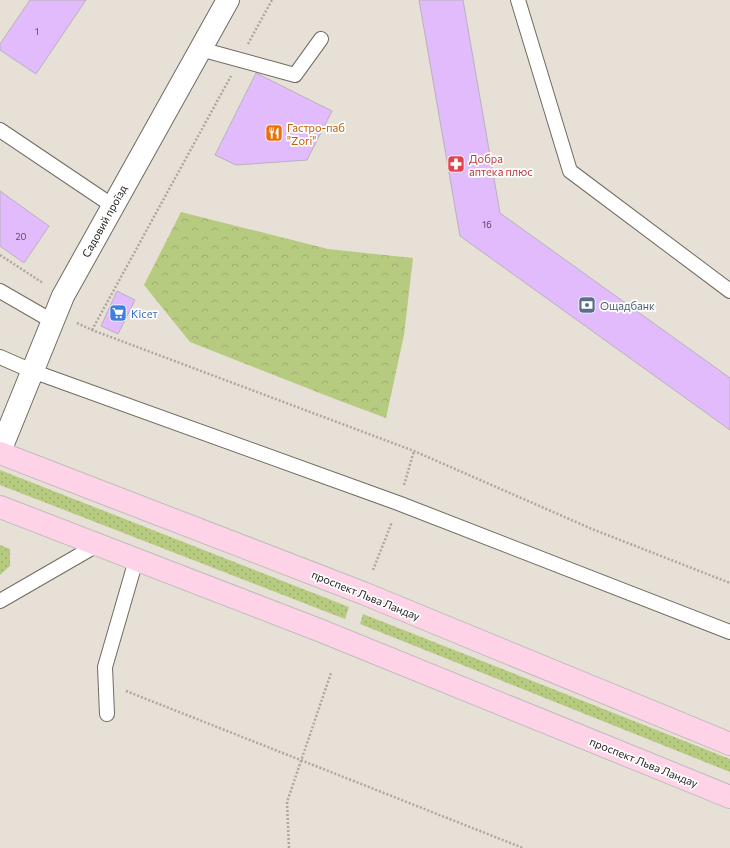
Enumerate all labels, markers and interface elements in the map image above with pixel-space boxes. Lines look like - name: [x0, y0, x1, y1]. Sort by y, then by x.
- house number: 1: [35, 26, 39, 37]
- place label: Гастро-паб "Zori": [287, 121, 345, 147]
- restaurant icon: Гастро-паб "Zori": [264, 123, 284, 143]
- place label: Добра аптека плюс: [469, 152, 533, 178]
- pharmacy icon: Добра аптека плюс: [446, 154, 466, 174]
- street label: Садовий проїзд: [79, 182, 130, 259]
- house number: 16: [482, 219, 492, 230]
- house number: 20: [16, 231, 27, 242]
- bank icon: Ощадбанк: [577, 295, 597, 315]
- place label: Ощадбанк: [600, 299, 655, 312]
- supermarket icon: Кісет: [108, 303, 128, 323]
- place label: Кісет: [131, 307, 158, 320]
- street label: проспект Льва Ландау: [310, 567, 422, 623]
- street label: проспект Льва Ландау: [588, 734, 700, 790]

